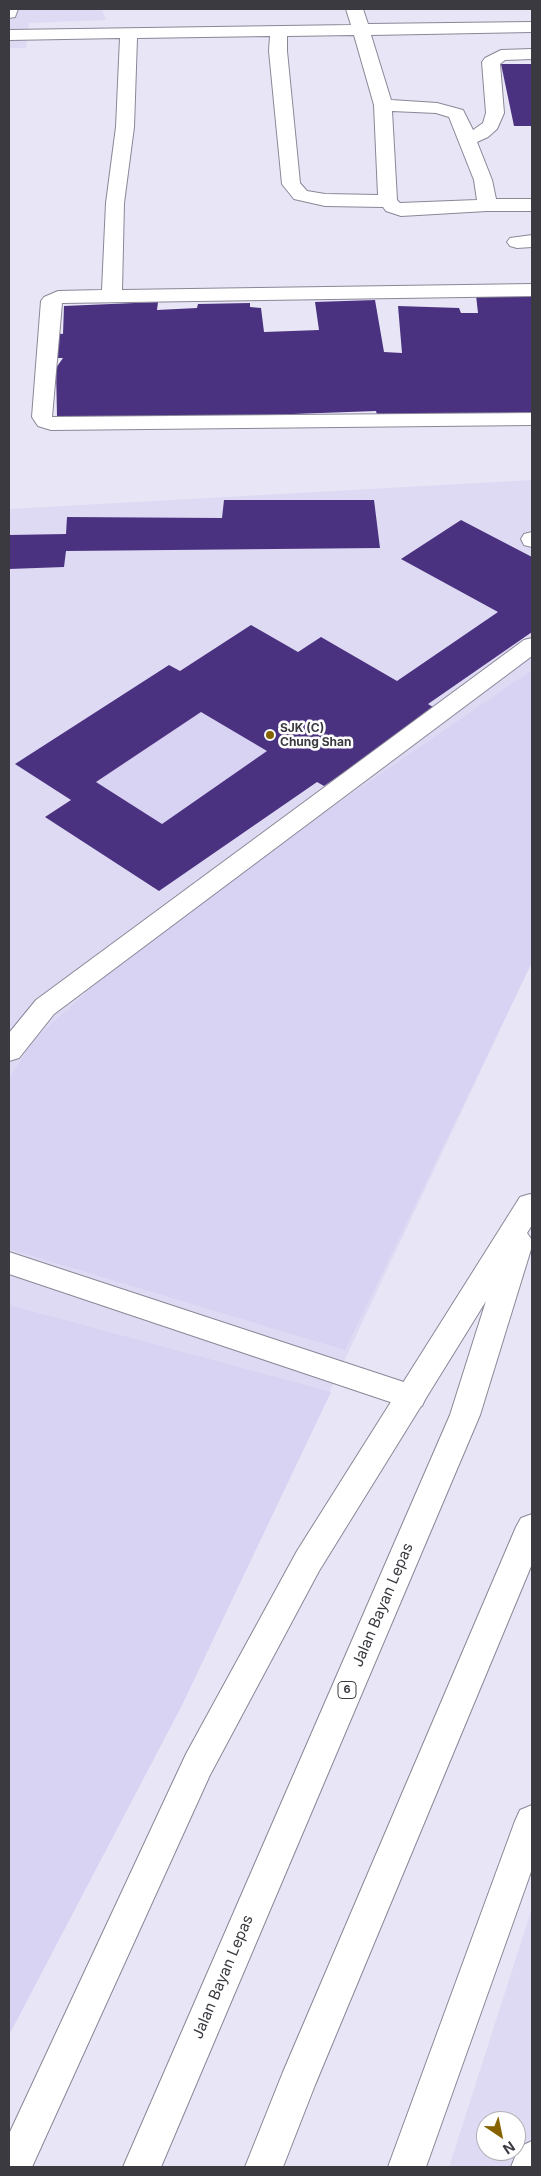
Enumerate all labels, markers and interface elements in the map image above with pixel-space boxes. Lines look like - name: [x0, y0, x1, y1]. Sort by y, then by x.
- place label: SJK (C) Chung Shan: [280, 721, 351, 749]
- marker: SJK (C) Chung Shan: [264, 729, 276, 741]
- street label: Jalan Bayan Lepas: [349, 1540, 417, 1670]
- road number: 6: [338, 1682, 356, 1698]
- street label: Jalan Bayan Lepas: [189, 1912, 257, 2042]
- north arrow: [476, 2111, 526, 2161]
- text: N: [500, 2138, 518, 2158]

